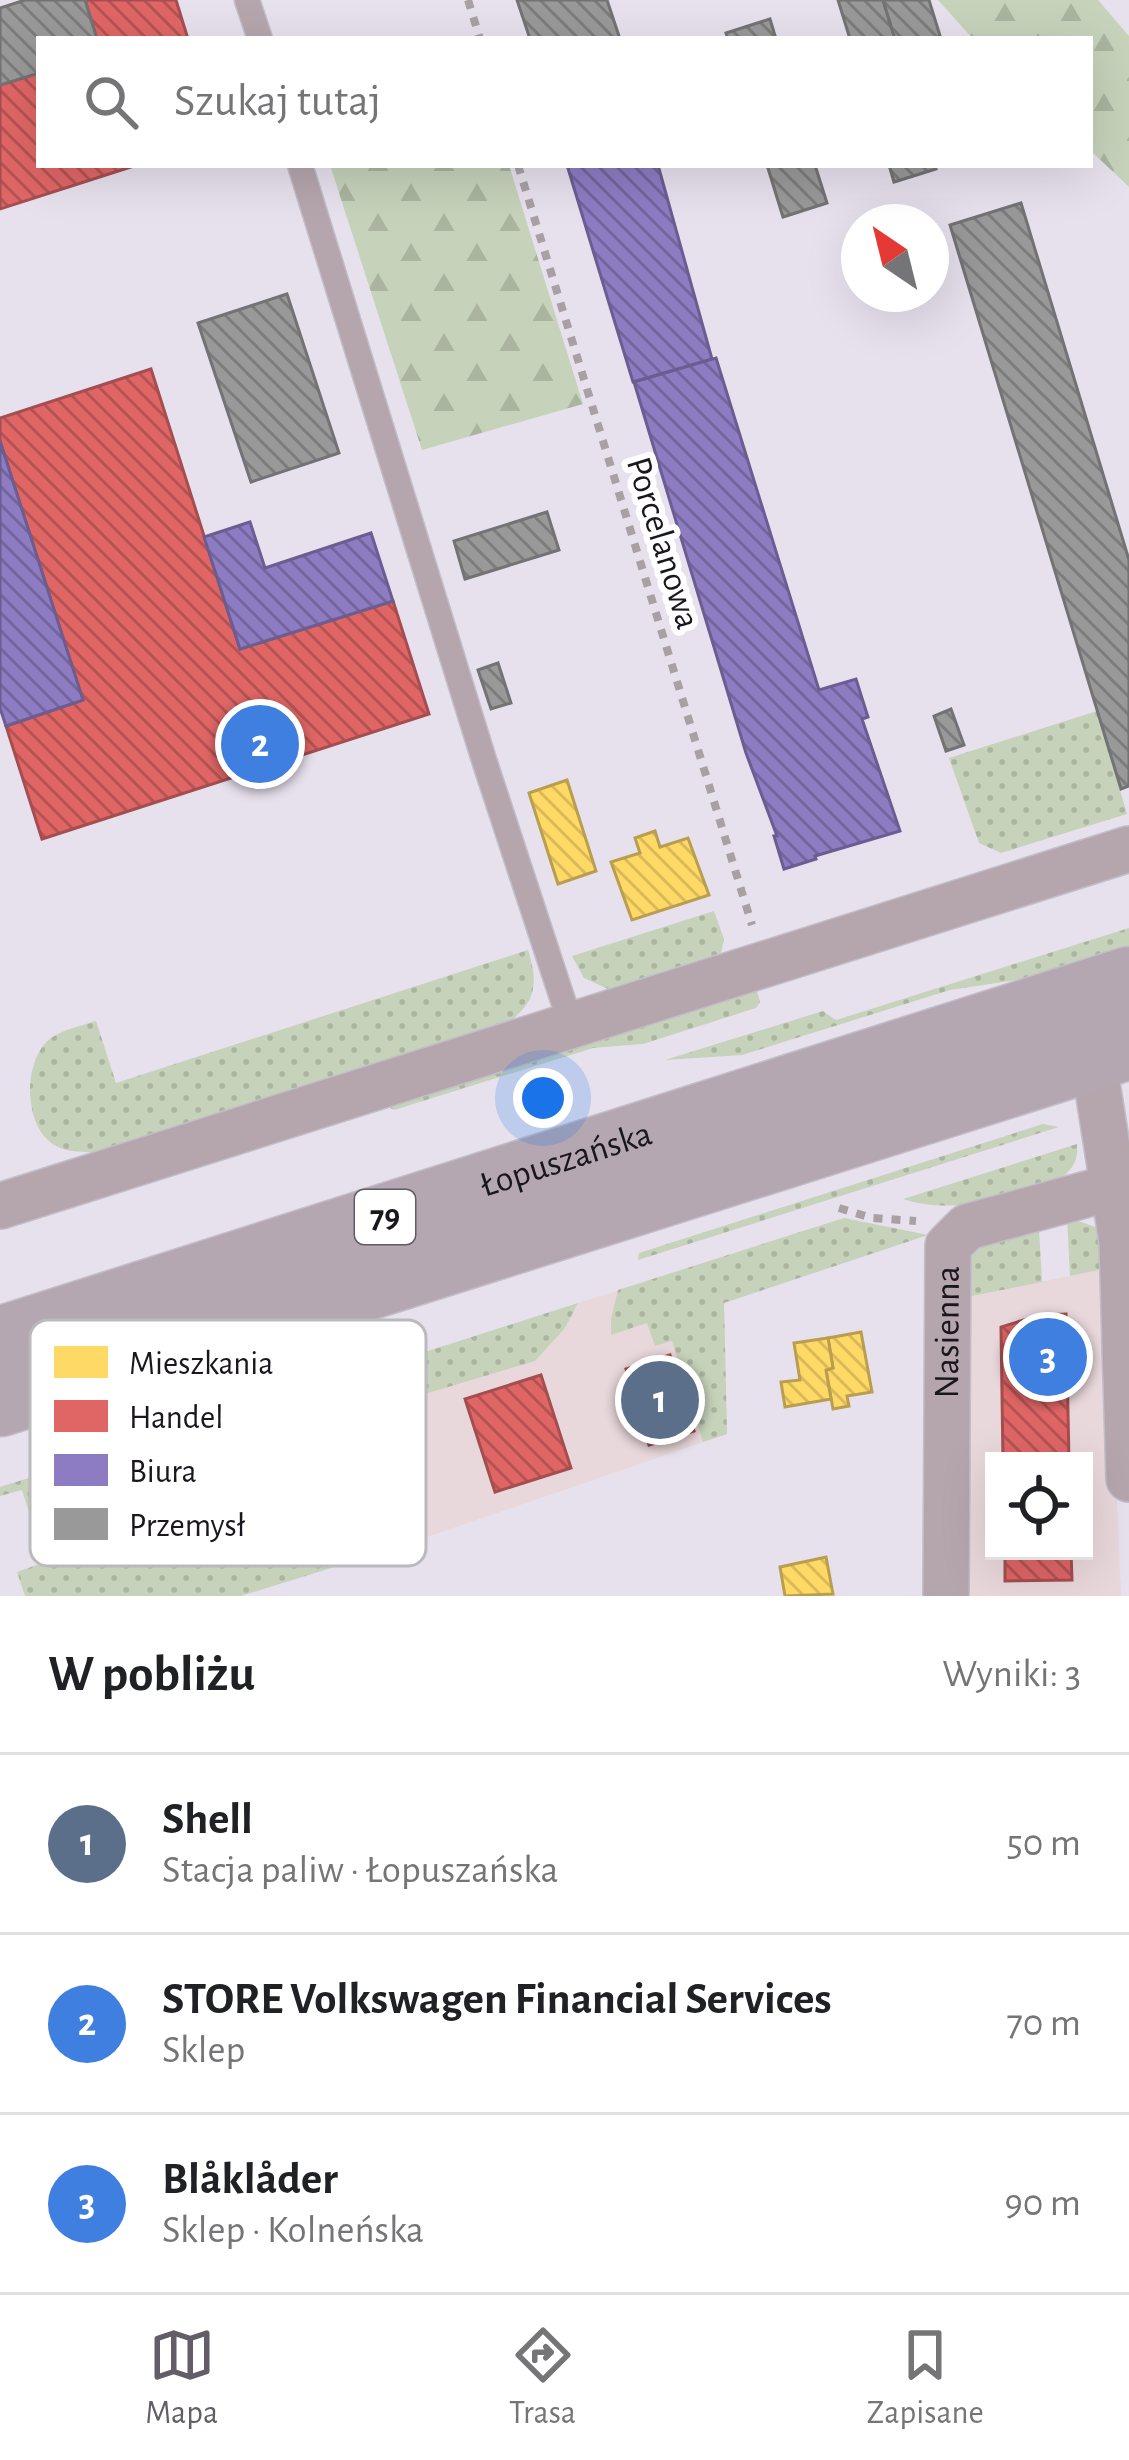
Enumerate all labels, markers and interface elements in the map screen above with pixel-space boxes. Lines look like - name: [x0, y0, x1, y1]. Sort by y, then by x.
- search box: [36, 36, 1093, 168]
- icon: search: [78, 69, 144, 135]
- text: Szukaj tutaj: [174, 79, 381, 124]
- north arrow: [841, 204, 949, 312]
- street label: Porcelanowa: [620, 453, 706, 633]
- pin: 2: [221, 699, 299, 789]
- your location: [513, 1068, 573, 1128]
- street label: Łopuszańska: [476, 1115, 656, 1204]
- road number: 79: [355, 1190, 415, 1244]
- street label: Nasienna: [929, 1266, 966, 1398]
- pin: 3: [1009, 1312, 1087, 1402]
- legend: [30, 1320, 426, 1566]
- text: Mieszkania: [129, 1348, 274, 1381]
- pin: 1: [621, 1355, 699, 1445]
- text: Handel: [129, 1402, 223, 1435]
- map controls: [985, 1452, 1093, 1560]
- button: locate: [985, 1452, 1093, 1560]
- text: Biura: [129, 1456, 197, 1489]
- text: Przemysł: [129, 1510, 246, 1543]
- text: W pobliżu: [48, 1649, 255, 1700]
- text: Wyniki: 3: [942, 1655, 1081, 1694]
- text: Shell: [162, 1797, 253, 1842]
- text: 1: [80, 1824, 94, 1863]
- text: 50 m: [1006, 1824, 1081, 1863]
- text: Stacja paliw · Łopuszańska: [162, 1851, 558, 1890]
- text: STORE Volkswagen Financial Services: [162, 1977, 832, 2022]
- text: 2: [78, 2004, 96, 2043]
- text: 70 m: [1007, 2004, 1081, 2043]
- text: Sklep: [162, 2031, 245, 2070]
- text: Blåklåder: [162, 2157, 338, 2202]
- text: 3: [79, 2184, 95, 2223]
- text: 90 m: [1004, 2184, 1081, 2223]
- text: Sklep · Kolneńska: [162, 2211, 424, 2250]
- tab: Mapa: [145, 2322, 218, 2434]
- tab: Trasa: [509, 2322, 576, 2434]
- tab: Zapisane: [867, 2322, 984, 2434]

